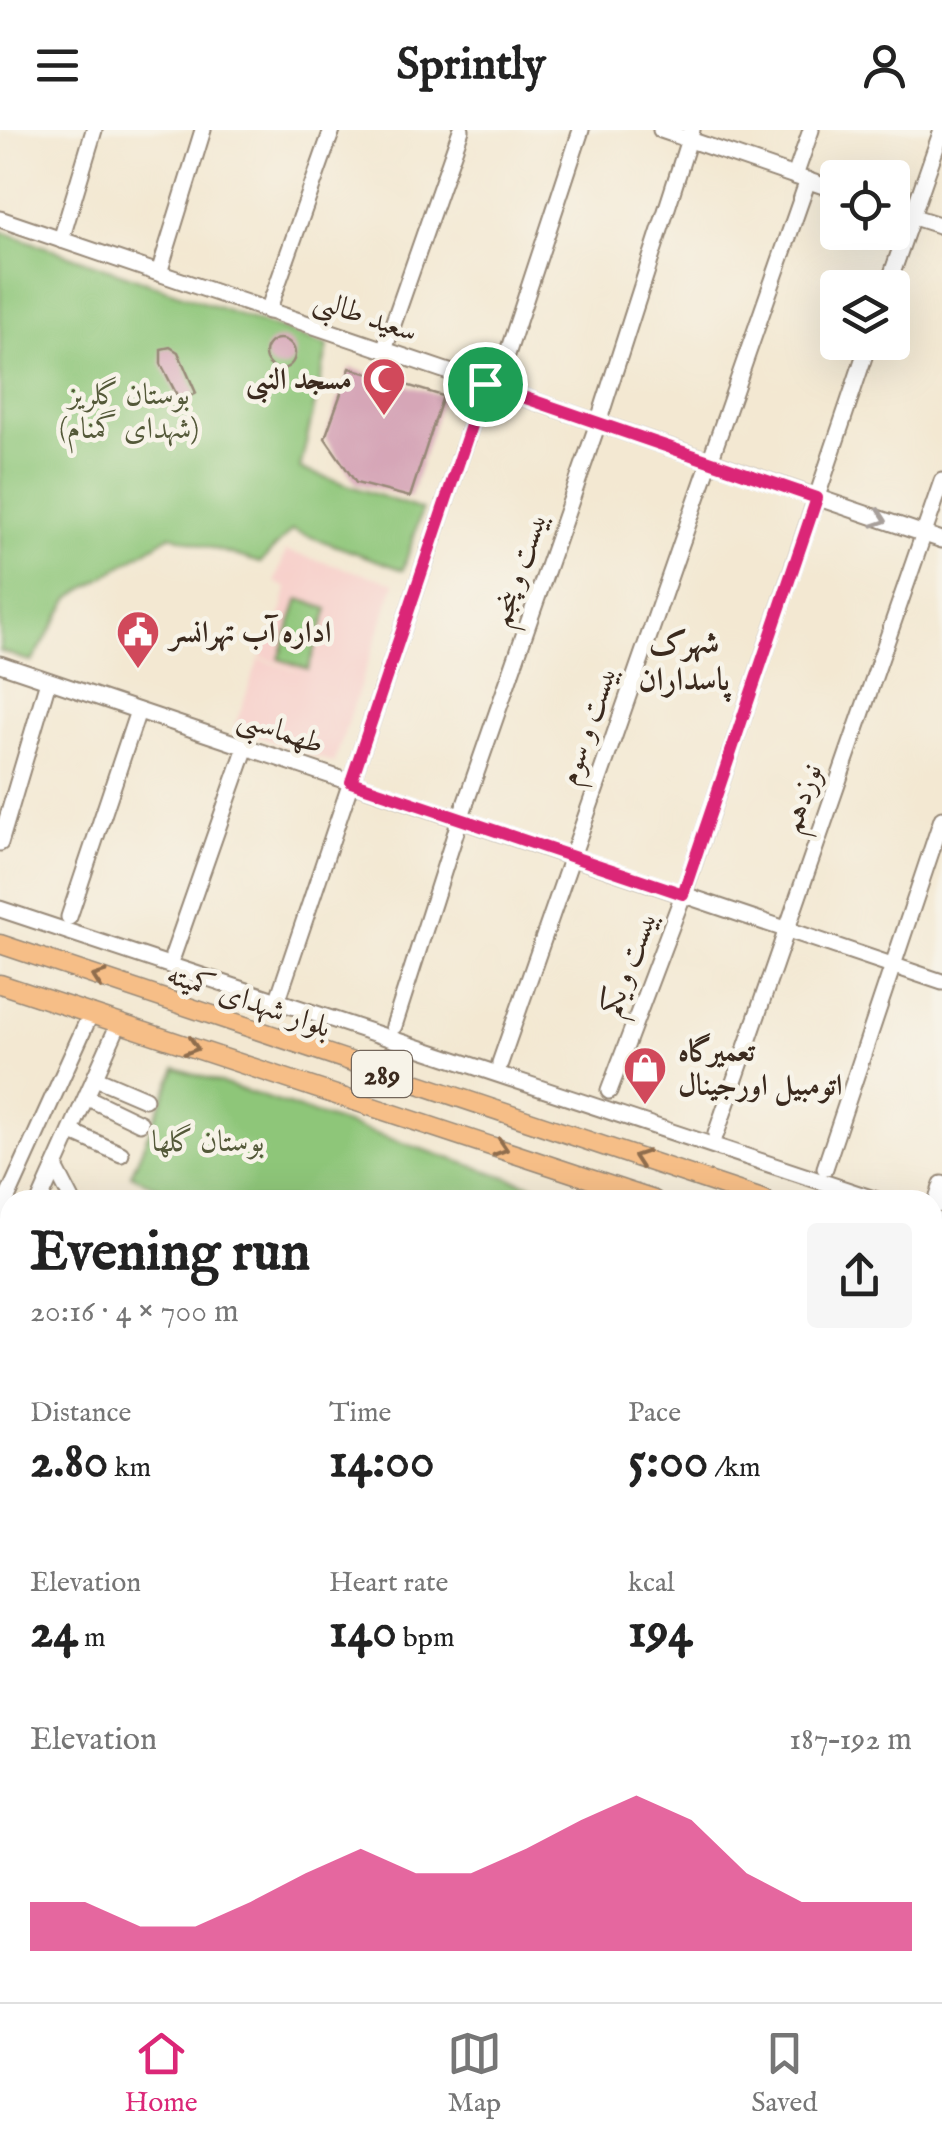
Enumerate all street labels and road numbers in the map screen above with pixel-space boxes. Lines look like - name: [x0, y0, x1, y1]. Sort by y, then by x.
- street label: سعید طالبی: [308, 282, 422, 355]
- street label: بیست و پنجم: [483, 507, 564, 634]
- street label: بیست و سوم: [551, 661, 632, 792]
- street label: طهماسبی: [231, 700, 328, 767]
- street label: نوزدهم: [773, 759, 839, 841]
- street label: بیست و یکم: [593, 906, 674, 1024]
- street label: بلوار شهدای کمیته: [161, 956, 335, 1048]
- road number: 289: [352, 1051, 412, 1097]

